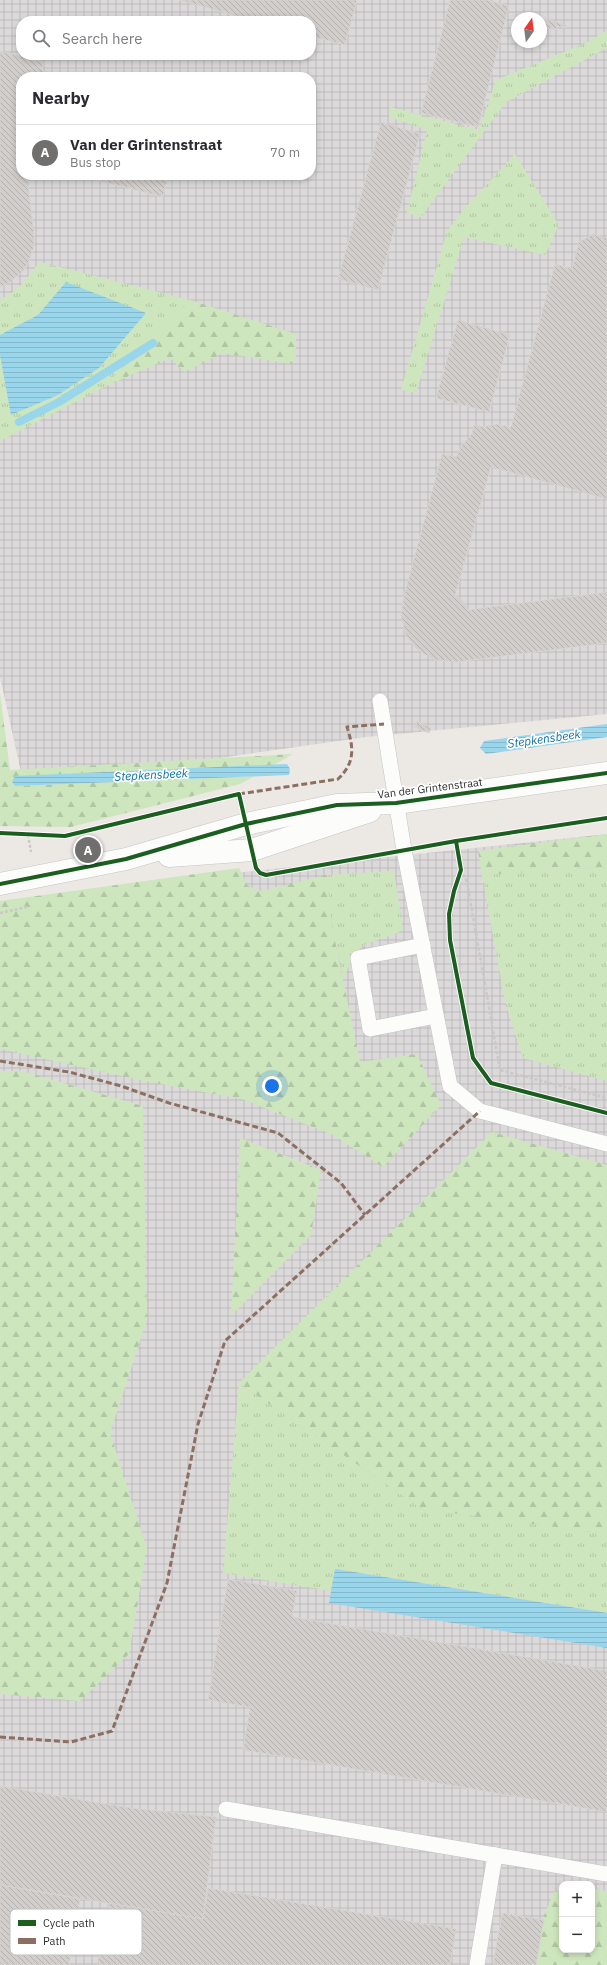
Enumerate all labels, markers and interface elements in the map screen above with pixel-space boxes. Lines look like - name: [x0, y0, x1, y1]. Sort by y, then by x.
- north arrow: [511, 12, 547, 48]
- search box: [16, 16, 316, 60]
- icon: search: [30, 27, 52, 49]
- text: Search here: [62, 29, 142, 48]
- text: Nearby: [32, 87, 90, 109]
- text: Van der Grintenstraat: [70, 135, 222, 154]
- text: A: [41, 144, 49, 161]
- text: 70 m: [270, 144, 300, 161]
- text: Bus stop: [70, 154, 121, 171]
- water label: Stepkensbeek: [506, 726, 582, 751]
- water label: Stepkensbeek: [114, 765, 189, 784]
- street label: Van der Grintenstraat: [377, 775, 483, 801]
- pin: A: [75, 835, 101, 865]
- your location: [262, 1076, 282, 1096]
- map controls: [559, 1881, 595, 1953]
- button: +: [559, 1881, 595, 1917]
- legend: [10, 1909, 142, 1955]
- text: Cycle path: [43, 1916, 95, 1930]
- button: −: [559, 1917, 595, 1953]
- text: Path: [43, 1934, 66, 1948]

